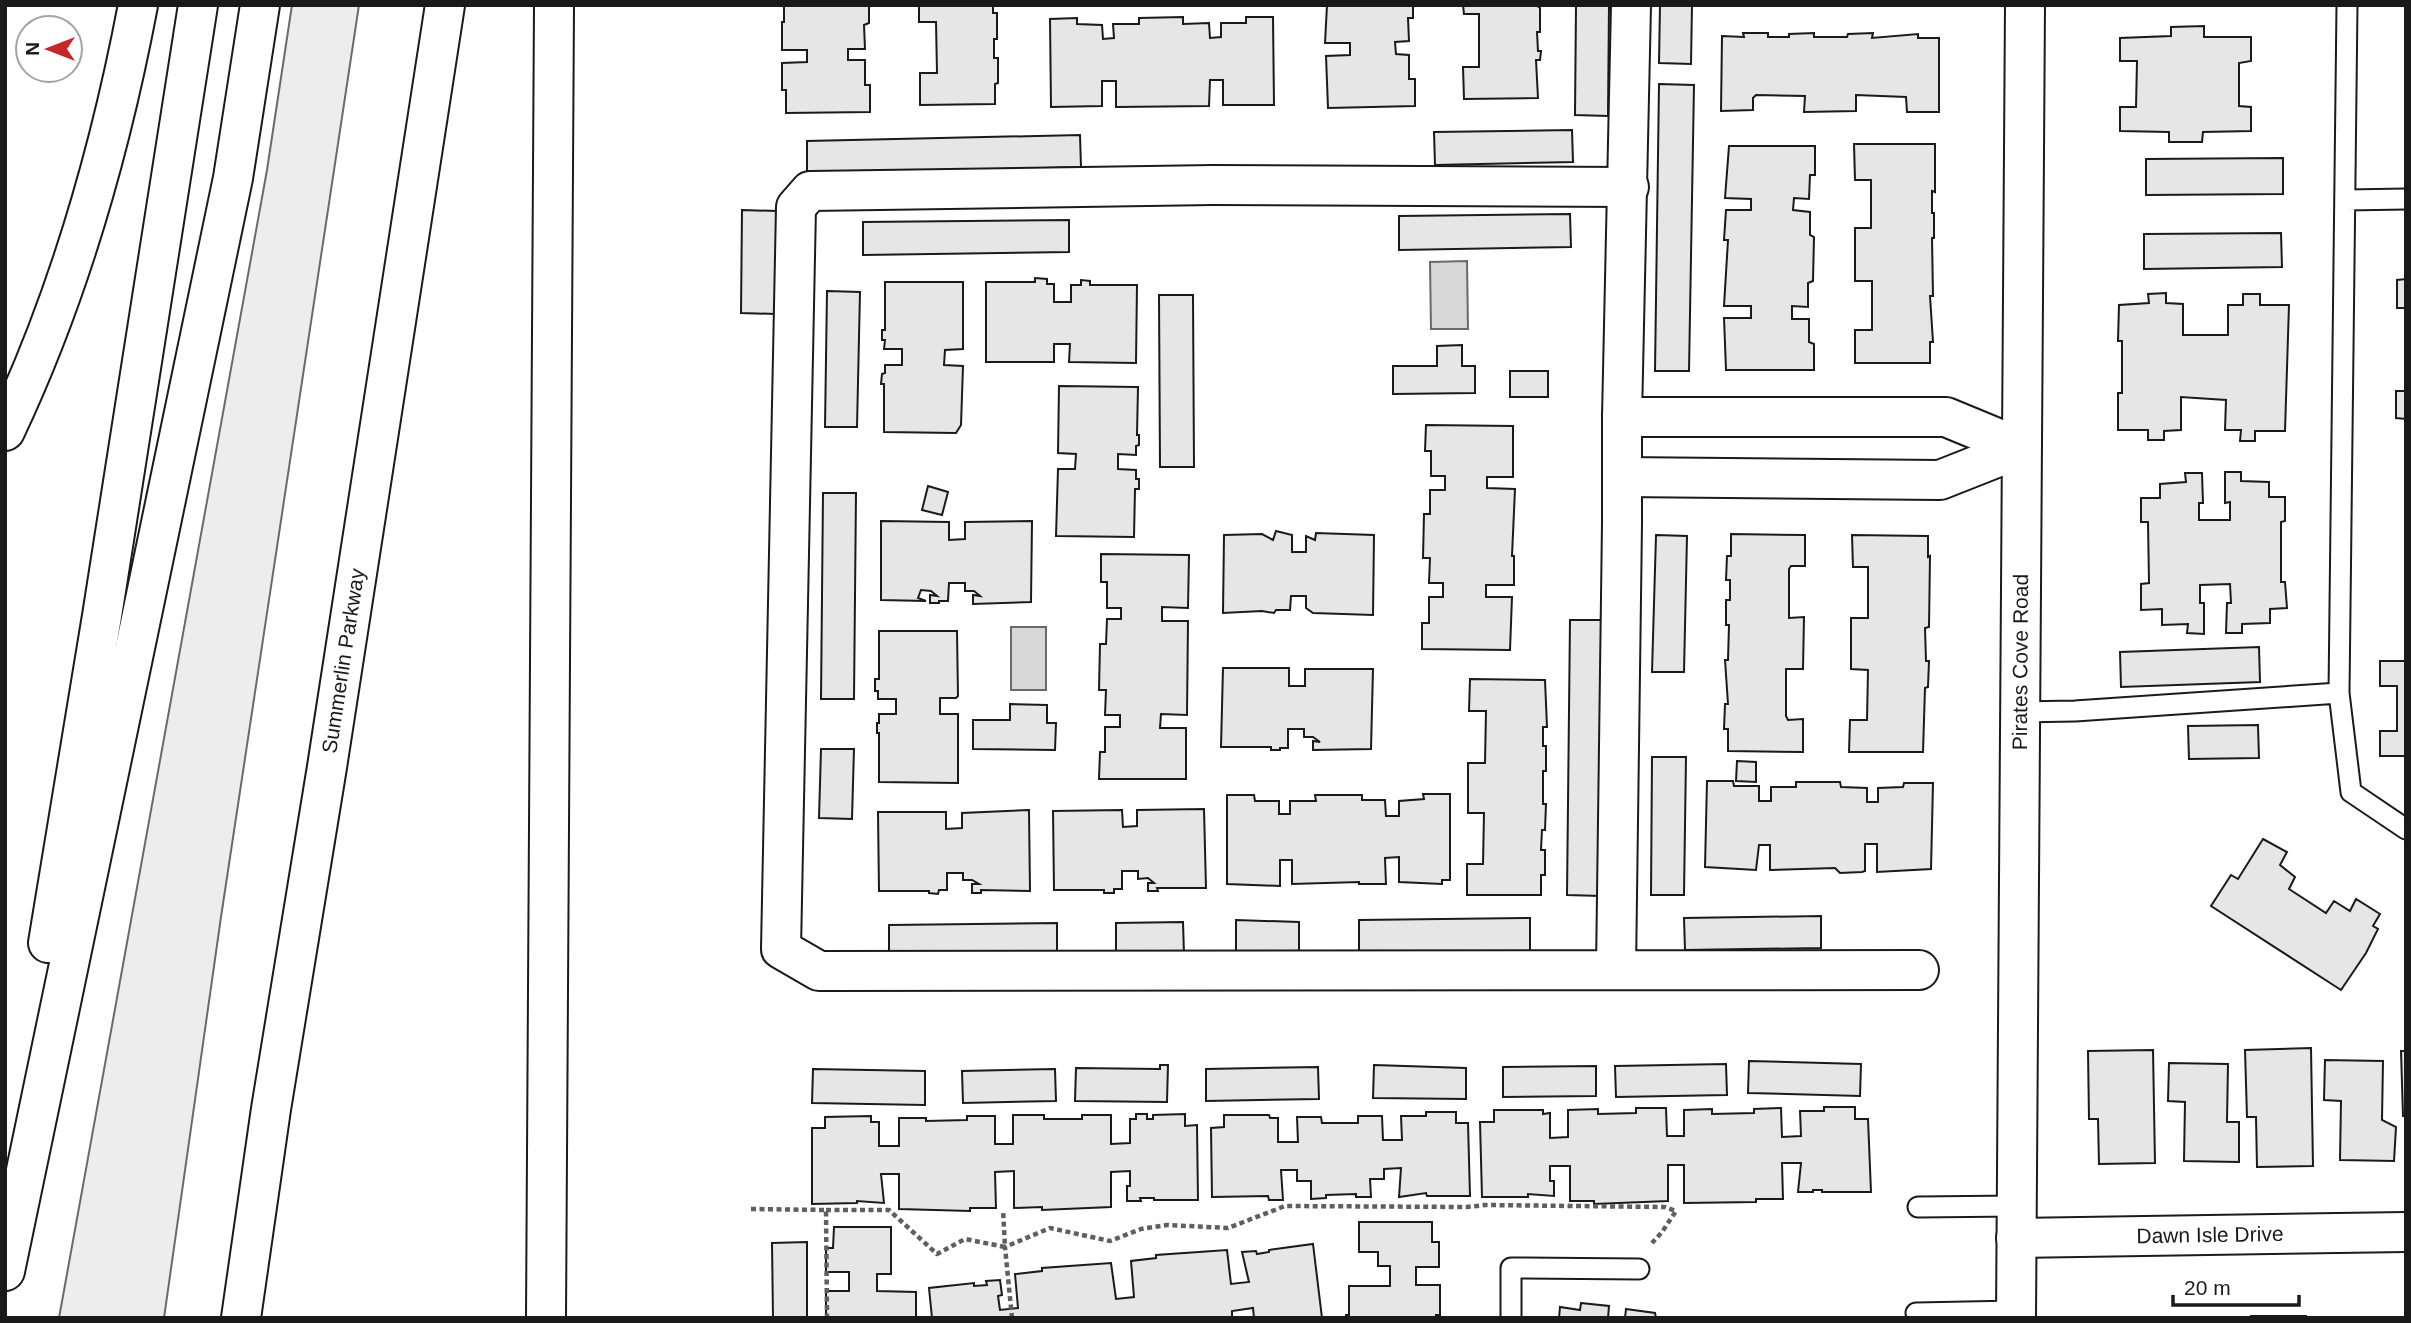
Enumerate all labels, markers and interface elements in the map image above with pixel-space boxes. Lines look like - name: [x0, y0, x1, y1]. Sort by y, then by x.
- north arrow: [14, 14, 84, 84]
- text: N: [22, 42, 43, 56]
- street label: Summerlin Parkway: [317, 566, 369, 755]
- street label: Pirates Cove Road: [2008, 574, 2032, 750]
- street label: Dawn Isle Drive: [2136, 1222, 2284, 1247]
- scale bar: [2173, 1264, 2299, 1308]
- text: 20 m: [2184, 1276, 2231, 1299]

